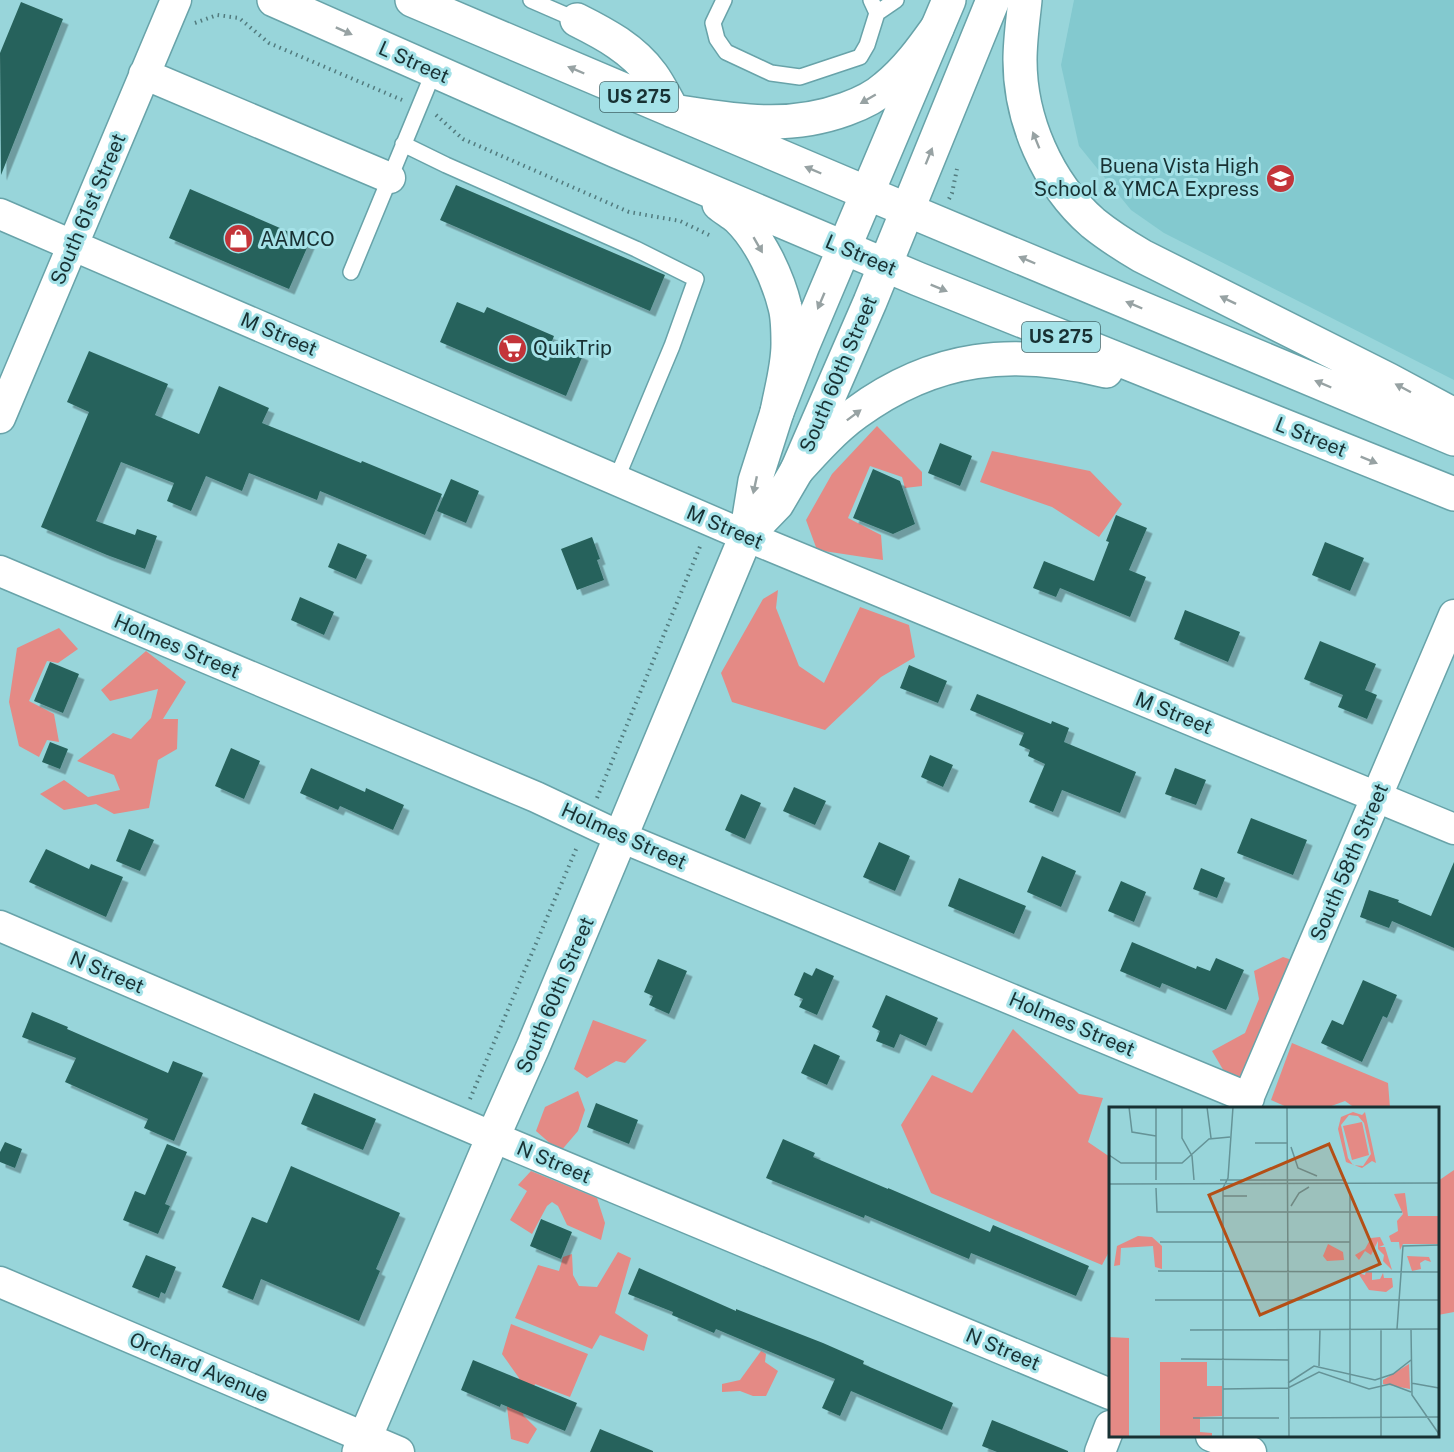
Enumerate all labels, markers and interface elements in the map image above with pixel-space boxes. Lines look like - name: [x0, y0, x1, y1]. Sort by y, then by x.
- one-way arrow: [335, 26, 353, 36]
- street label: L Street: [375, 36, 453, 88]
- one-way arrow: [566, 65, 584, 75]
- road number: US 275: [600, 82, 678, 112]
- one-way arrow: [859, 94, 876, 104]
- street label: South 61st Street: [45, 130, 131, 288]
- one-way arrow: [1031, 130, 1041, 148]
- one-way arrow: [925, 146, 935, 164]
- place label: Buena Vista High School & YMCA Express: [1034, 154, 1259, 201]
- school or university icon: Buena Vista High School & YMCA Express: [1264, 162, 1296, 194]
- one-way arrow: [804, 165, 822, 174]
- shop icon: AAMCO: [223, 223, 255, 255]
- place label: AAMCO: [260, 227, 335, 251]
- street label: L Street: [822, 229, 900, 281]
- one-way arrow: [753, 237, 763, 254]
- one-way arrow: [1017, 255, 1035, 265]
- one-way arrow: [931, 283, 949, 293]
- street label: South 60th Street: [794, 292, 882, 456]
- one-way arrow: [816, 293, 826, 311]
- one-way arrow: [1220, 296, 1237, 305]
- one-way arrow: [1125, 300, 1143, 310]
- street label: M Street: [237, 307, 321, 361]
- road number: US 275: [1022, 322, 1100, 352]
- supermarket icon: QuikTrip: [496, 332, 528, 364]
- place label: QuikTrip: [533, 336, 612, 360]
- one-way arrow: [1313, 379, 1331, 389]
- one-way arrow: [1394, 383, 1411, 393]
- one-way arrow: [845, 409, 861, 421]
- street label: L Street: [1272, 412, 1350, 462]
- one-way arrow: [1360, 455, 1378, 465]
- one-way arrow: [750, 475, 759, 494]
- street label: M Street: [683, 500, 767, 554]
- street label: Holmes Street: [110, 609, 244, 683]
- street label: M Street: [1132, 687, 1216, 739]
- street label: South 58th Street: [1305, 780, 1393, 944]
- street label: Holmes Street: [558, 798, 690, 874]
- street label: South 60th Street: [511, 913, 599, 1077]
- street label: N Street: [66, 946, 148, 998]
- street label: Holmes Street: [1005, 987, 1139, 1061]
- inset map: [1109, 1107, 1439, 1437]
- street label: N Street: [513, 1136, 595, 1188]
- street label: N Street: [962, 1323, 1044, 1375]
- street label: Orchard Avenue: [126, 1327, 272, 1407]

